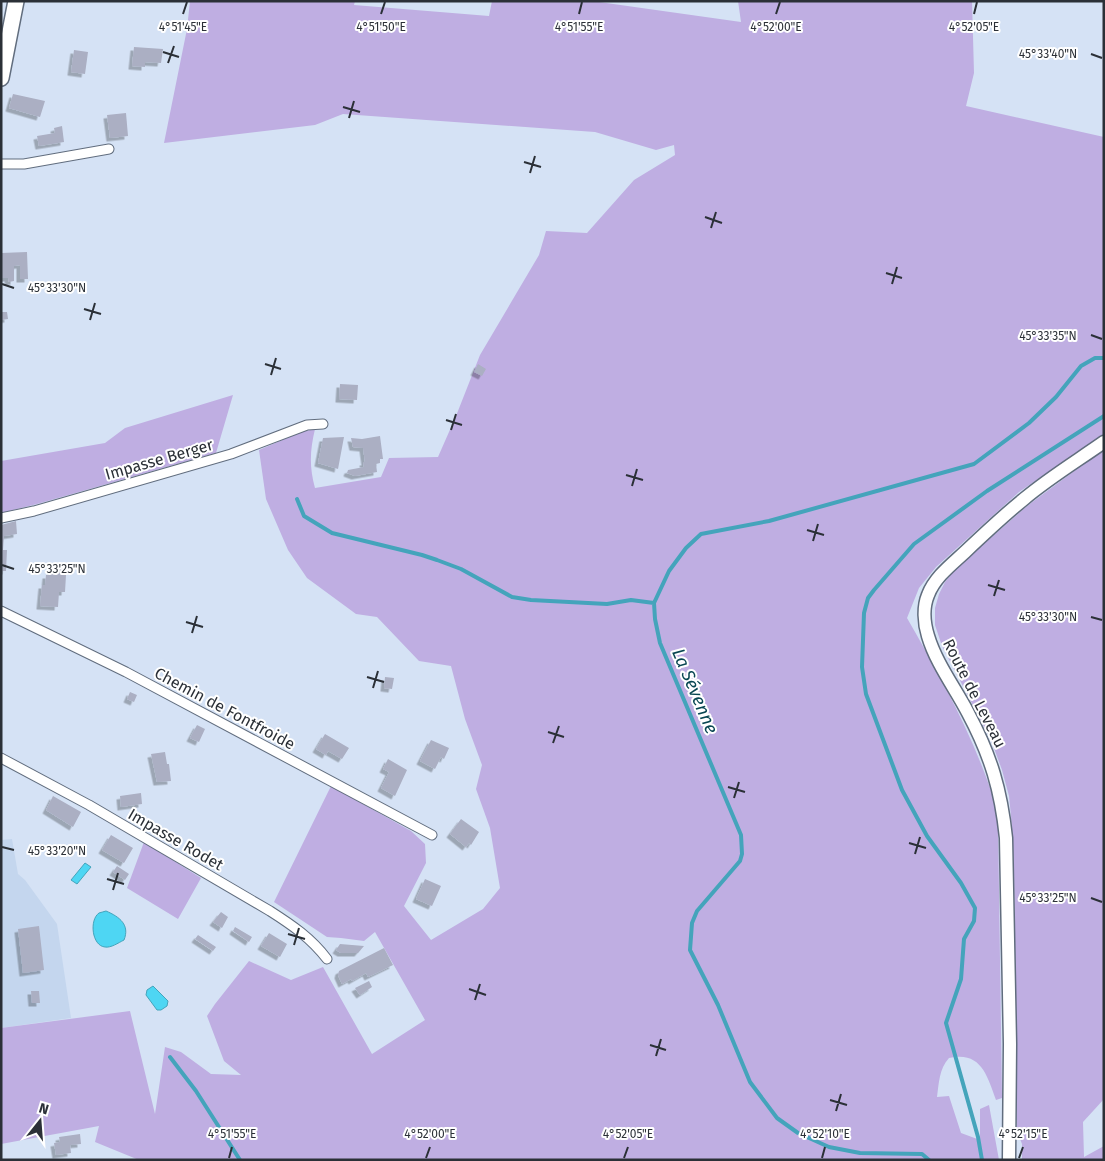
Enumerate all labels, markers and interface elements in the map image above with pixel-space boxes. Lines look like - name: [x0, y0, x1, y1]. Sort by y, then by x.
- text: 4°51'45"E: [159, 20, 207, 34]
- text: 4°51'50"E: [356, 20, 406, 34]
- text: 4°51'55"E: [555, 20, 603, 34]
- text: 4°52'00"E: [750, 20, 802, 34]
- text: 4°52'05"E: [949, 20, 999, 34]
- text: 45°33'40"N: [1019, 47, 1077, 61]
- text: 45°33'30"N: [28, 281, 86, 295]
- text: 45°33'35"N: [1019, 329, 1077, 343]
- street label: Impasse Berger: [103, 435, 216, 484]
- text: 45°33'25"N: [28, 562, 86, 576]
- text: 45°33'30"N: [1019, 610, 1077, 624]
- street label: Route de Leveau: [939, 636, 1010, 751]
- water label: La Sévenne: [667, 645, 723, 737]
- street label: Chemin de Fontfroide: [151, 663, 298, 754]
- street label: Impasse Rodet: [125, 804, 227, 874]
- text: 45°33'20"N: [28, 844, 86, 858]
- text: 45°33'25"N: [1019, 891, 1077, 905]
- north arrow: [15, 1096, 65, 1146]
- text: N: [37, 1100, 51, 1119]
- text: 4°51'55"E: [208, 1127, 256, 1141]
- text: 4°52'00"E: [404, 1127, 456, 1141]
- text: 4°52'05"E: [603, 1127, 653, 1141]
- text: 4°52'10"E: [800, 1127, 850, 1141]
- text: 4°52'15"E: [998, 1127, 1048, 1141]

